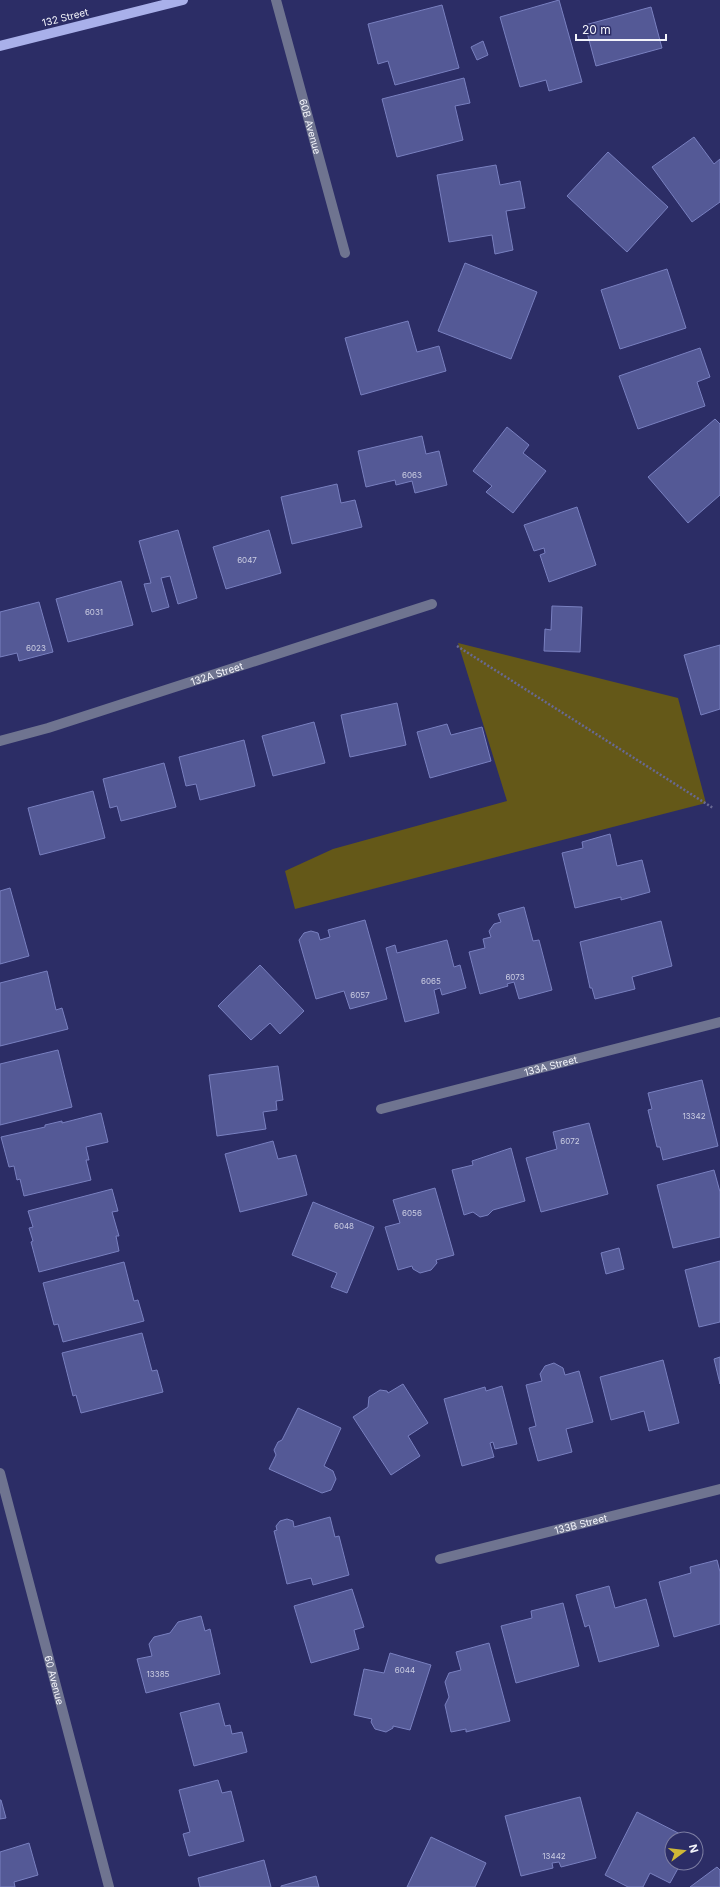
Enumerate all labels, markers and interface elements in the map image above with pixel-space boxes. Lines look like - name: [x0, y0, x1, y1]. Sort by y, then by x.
- street label: 132 Street: [41, 5, 90, 29]
- scale bar: [576, 16, 666, 42]
- text: 20 m: [582, 22, 611, 37]
- street label: 60B Avenue: [297, 97, 324, 156]
- house number: 6063: [402, 470, 422, 480]
- house number: 6047: [237, 555, 257, 565]
- house number: 6031: [85, 607, 103, 617]
- house number: 6023: [26, 643, 46, 653]
- street label: 132A Street: [189, 659, 245, 688]
- house number: 6073: [505, 972, 525, 982]
- house number: 6065: [421, 976, 441, 986]
- house number: 6057: [350, 990, 370, 1000]
- street label: 133A Street: [523, 1053, 579, 1078]
- house number: 13342: [682, 1111, 706, 1121]
- house number: 6072: [560, 1136, 580, 1146]
- house number: 6056: [402, 1208, 422, 1218]
- house number: 6048: [334, 1221, 354, 1231]
- street label: 133B Street: [553, 1511, 609, 1536]
- street label: 60 Avenue: [42, 1654, 67, 1706]
- house number: 6044: [395, 1665, 415, 1675]
- house number: 13385: [147, 1669, 170, 1679]
- north arrow: [664, 1831, 704, 1871]
- text: N: [686, 1843, 702, 1854]
- house number: 13442: [542, 1851, 566, 1861]

